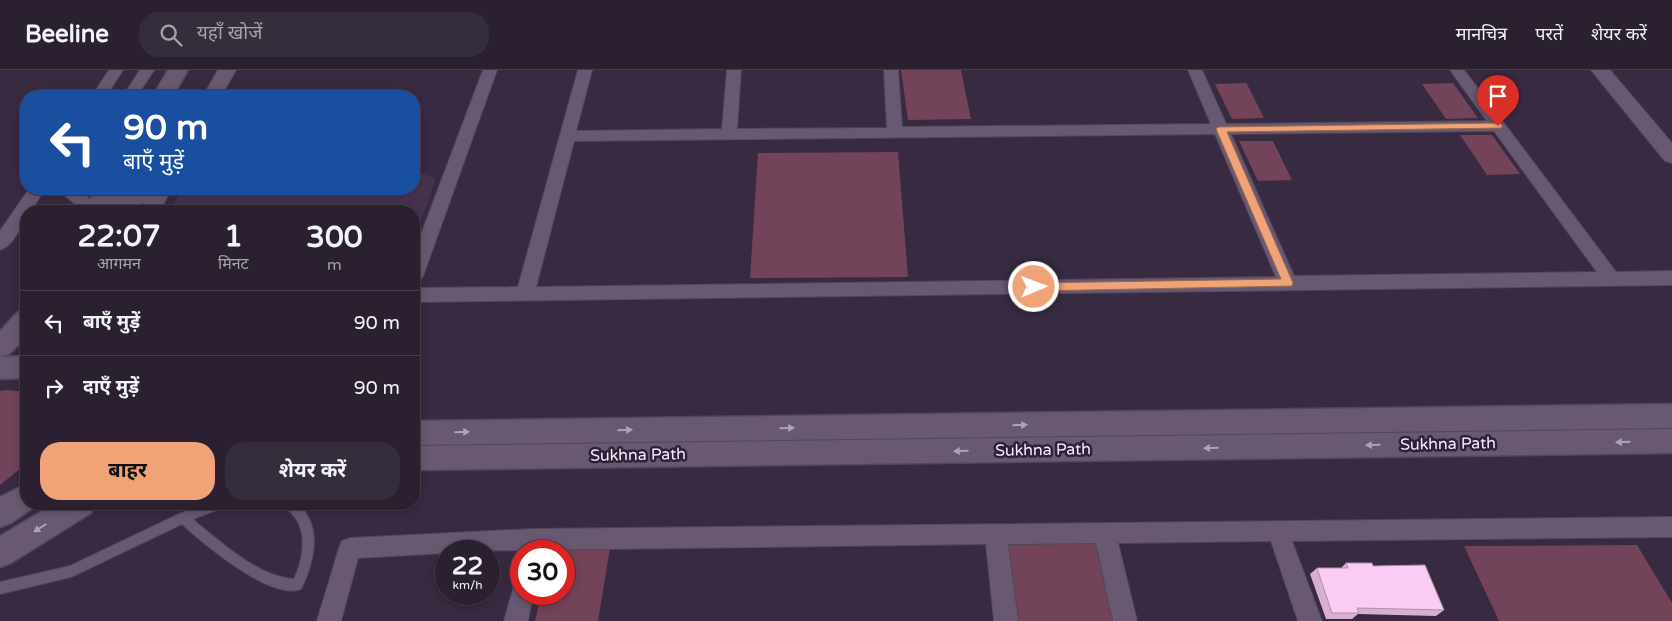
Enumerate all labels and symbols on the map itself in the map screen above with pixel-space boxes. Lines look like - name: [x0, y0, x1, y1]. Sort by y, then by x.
- pin: [1477, 75, 1519, 126]
- position arrow: [1007, 260, 1059, 312]
- one-way arrow: [1012, 421, 1028, 429]
- one-way arrow: [780, 424, 796, 432]
- one-way arrow: [617, 426, 633, 434]
- one-way arrow: [455, 428, 471, 436]
- street label: Sukhna Path: [1400, 433, 1496, 455]
- one-way arrow: [1615, 438, 1631, 446]
- street label: Sukhna Path: [995, 439, 1091, 461]
- one-way arrow: [1365, 441, 1381, 449]
- street label: Sukhna Path: [590, 444, 686, 466]
- one-way arrow: [1203, 444, 1219, 452]
- one-way arrow: [953, 447, 969, 455]
- one-way arrow: [34, 524, 47, 533]
- speed limit sign: 30: [510, 540, 575, 605]

